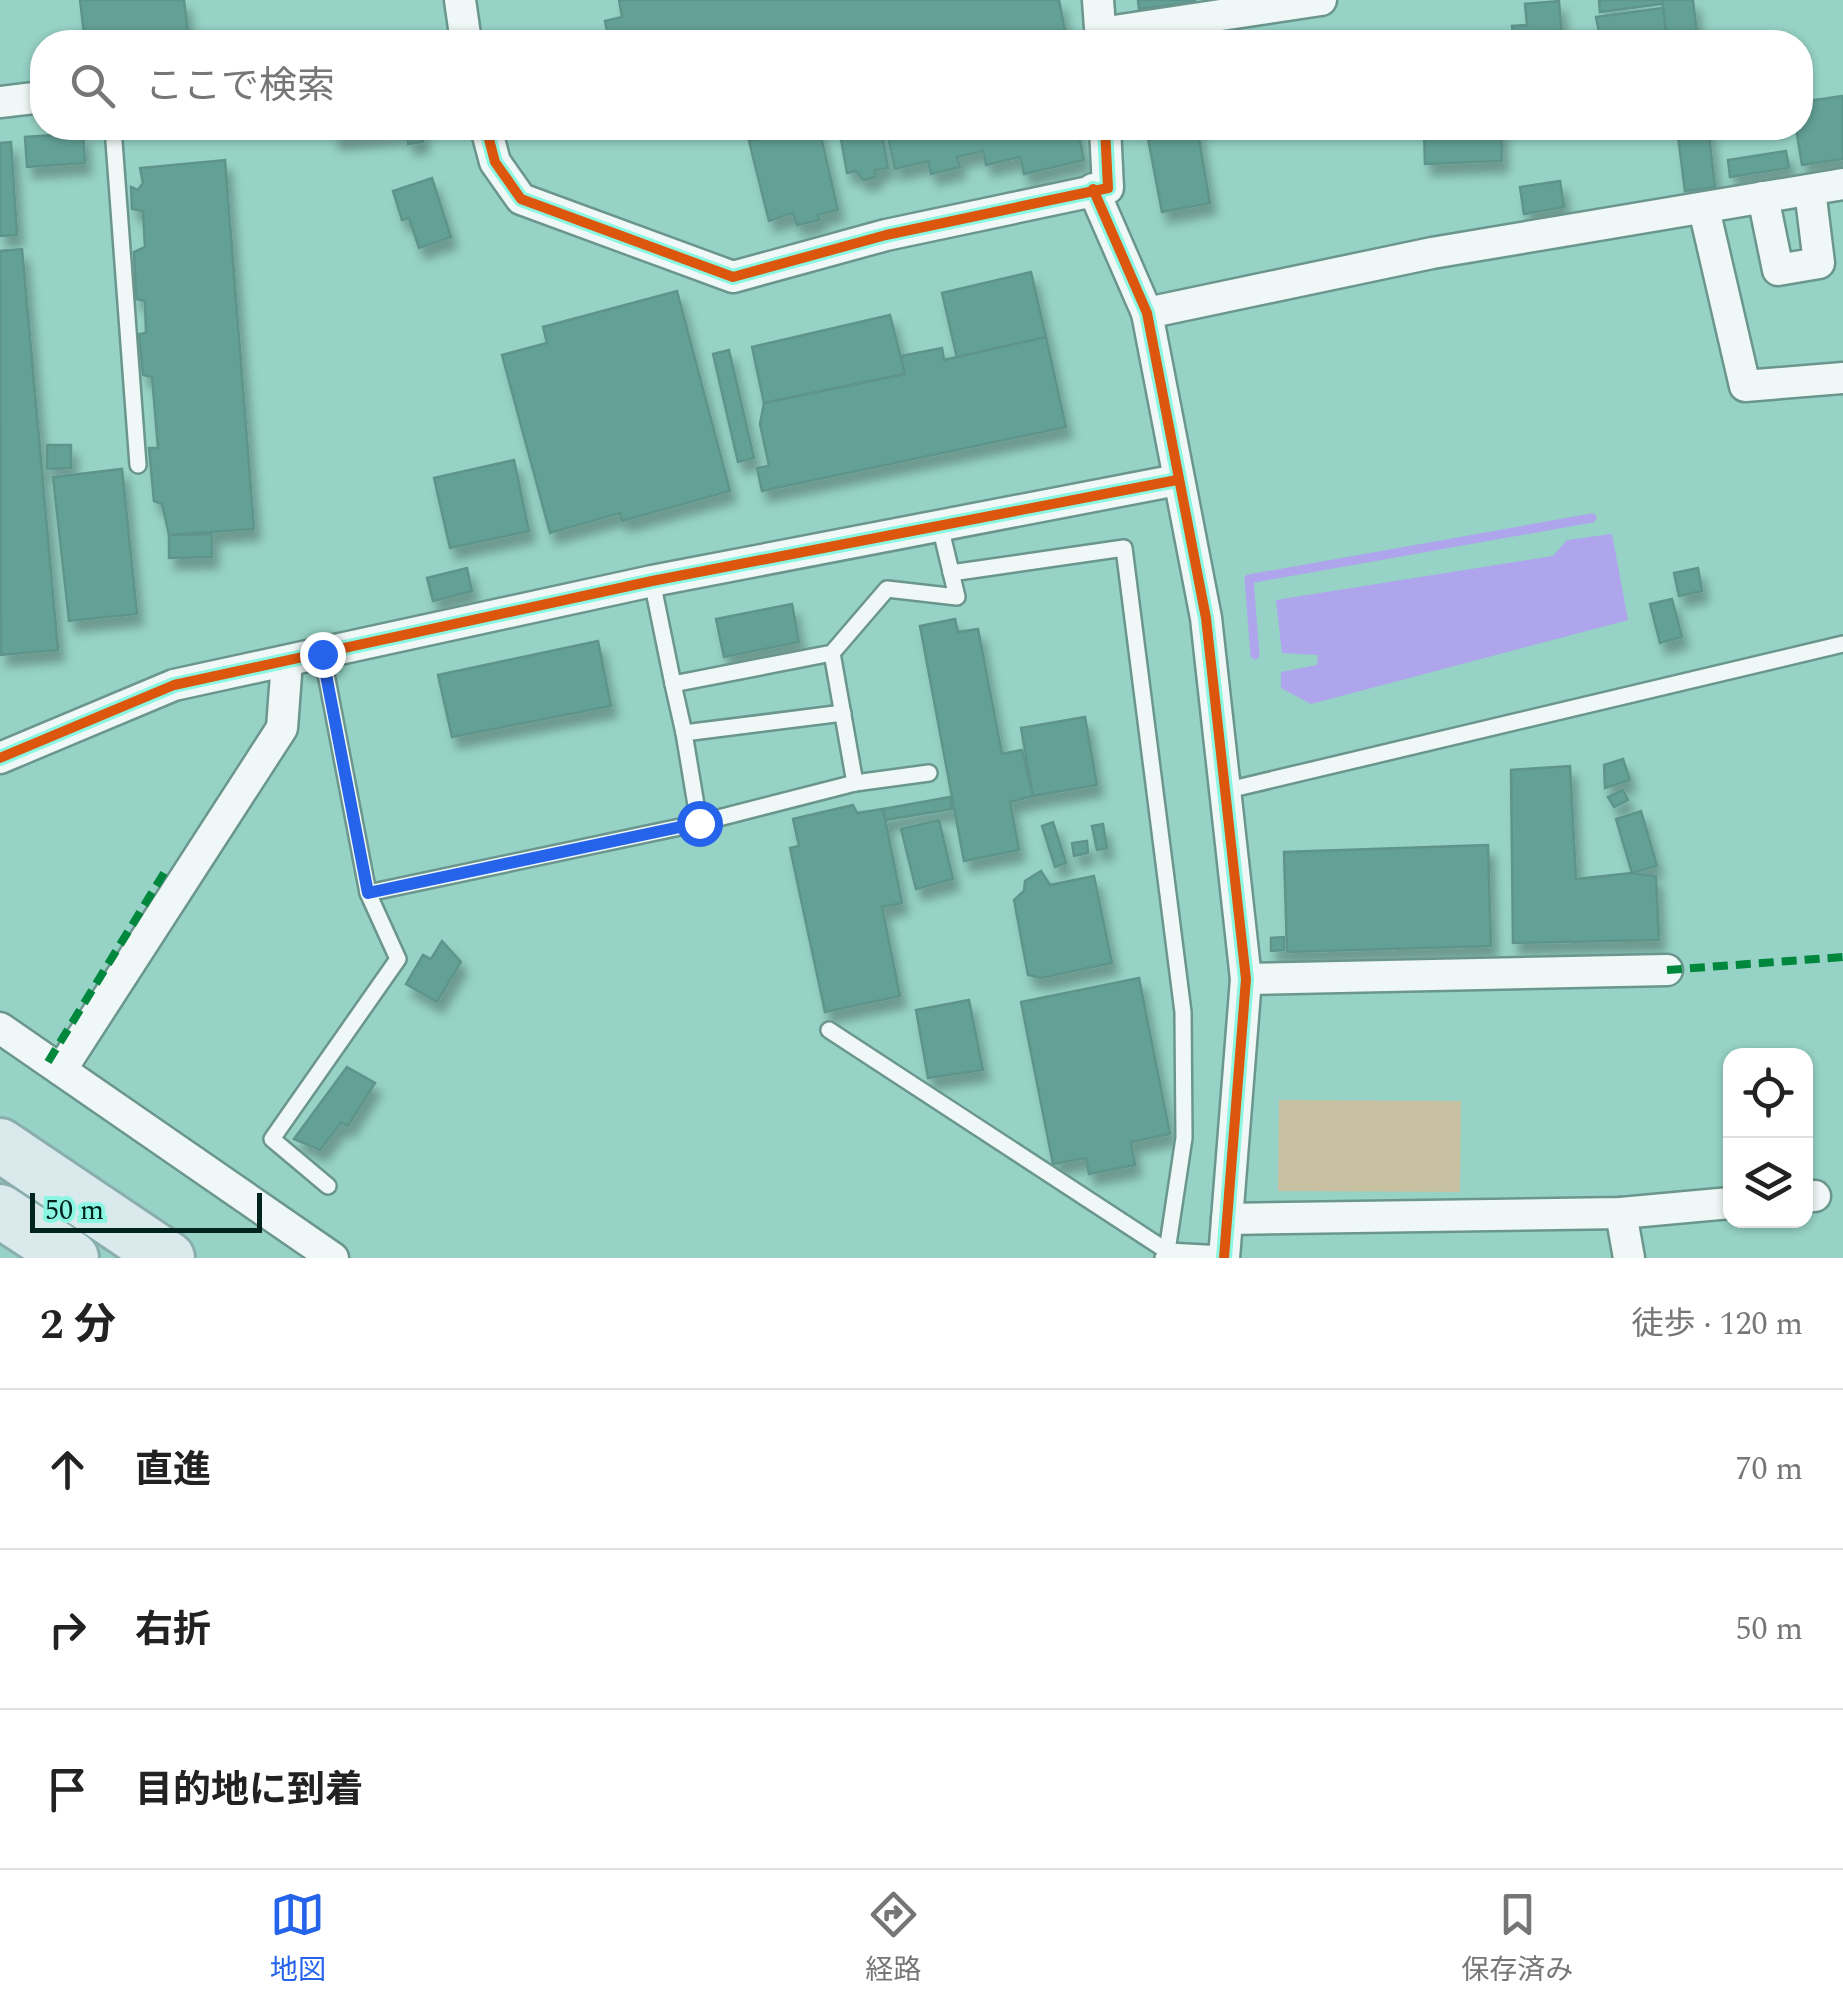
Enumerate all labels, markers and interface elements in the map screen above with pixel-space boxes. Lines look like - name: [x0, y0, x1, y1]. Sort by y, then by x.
- search box: [30, 30, 1813, 140]
- icon: search: [65, 58, 120, 113]
- text: ここで検索: [145, 58, 335, 116]
- route end: [300, 632, 346, 678]
- route start: [677, 801, 723, 847]
- map controls: [1723, 1048, 1813, 1228]
- button: locate: [1723, 1048, 1813, 1138]
- button: layers: [1723, 1138, 1813, 1228]
- scale bar: [30, 1188, 262, 1232]
- text: 50 m: [45, 1189, 104, 1232]
- text: 2 分: [40, 1294, 116, 1357]
- text: 徒歩 · 120 m: [1631, 1300, 1803, 1349]
- icon: ahead: [40, 1442, 95, 1497]
- text: 直進: [135, 1442, 211, 1500]
- text: 70 m: [1735, 1445, 1803, 1494]
- icon: right: [40, 1602, 95, 1657]
- text: 右折: [135, 1602, 211, 1660]
- text: 50 m: [1735, 1605, 1803, 1654]
- icon: arrive: [40, 1762, 95, 1817]
- text: 目的地に到着: [135, 1762, 363, 1820]
- tab: 地図: [270, 1887, 326, 1992]
- tab: 経路: [865, 1887, 921, 1992]
- tab: 保存済み: [1461, 1887, 1573, 1992]

